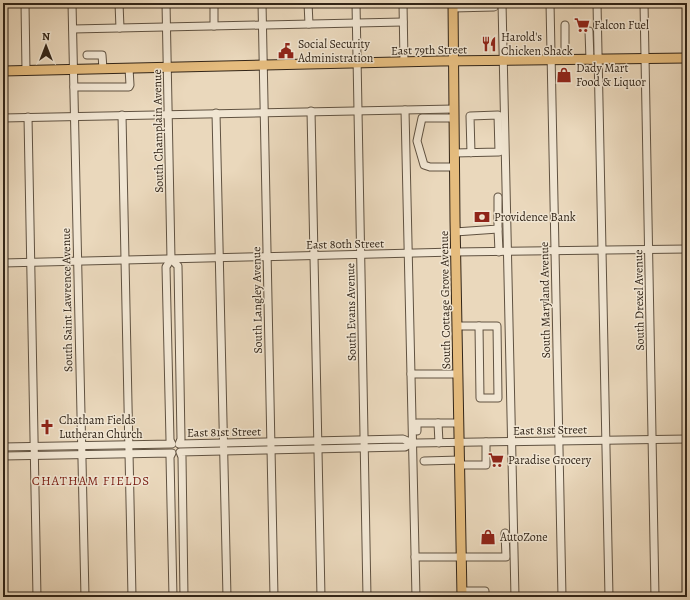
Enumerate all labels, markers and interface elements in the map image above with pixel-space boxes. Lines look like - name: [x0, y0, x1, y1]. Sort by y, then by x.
- supermarket icon: Falcon Fuel: [573, 16, 591, 34]
- place label: Falcon Fuel: [594, 17, 649, 33]
- north arrow: [26, 26, 66, 66]
- text: N: [42, 29, 50, 44]
- place label: Harold's Chicken Shack: [501, 29, 573, 59]
- restaurant icon: Harold's Chicken Shack: [480, 35, 498, 53]
- place label: Social Security Administration: [297, 36, 374, 66]
- street label: East 79th Street: [391, 41, 467, 59]
- public building icon: Social Security Administration: [277, 42, 295, 60]
- place label: Dady Mart Food & Liquor: [576, 60, 646, 90]
- shop icon: Dady Mart Food & Liquor: [555, 66, 573, 84]
- street label: South Champlain Avenue: [149, 69, 167, 193]
- bank icon: Providence Bank: [473, 208, 491, 226]
- place label: Providence Bank: [494, 209, 576, 225]
- street label: South Saint Lawrence Avenue: [58, 228, 76, 372]
- street label: South Cottage Grove Avenue: [436, 231, 454, 369]
- street label: East 80th Street: [306, 235, 384, 253]
- street label: South Maryland Avenue: [536, 241, 554, 359]
- street label: South Langley Avenue: [248, 246, 266, 354]
- street label: South Drexel Avenue: [630, 249, 648, 351]
- street label: South Evans Avenue: [342, 263, 360, 361]
- place label: Chatham Fields Lutheran Church: [59, 412, 143, 442]
- church icon: Chatham Fields Lutheran Church: [38, 418, 56, 436]
- street label: East 81st Street: [513, 421, 587, 439]
- street label: East 81st Street: [187, 423, 261, 441]
- supermarket icon: Paradise Grocery: [487, 451, 505, 469]
- place label: Paradise Grocery: [508, 452, 592, 468]
- district label: CHATHAM FIELDS: [32, 472, 150, 489]
- shop icon: AutoZone: [479, 528, 497, 546]
- place label: AutoZone: [499, 529, 548, 545]

